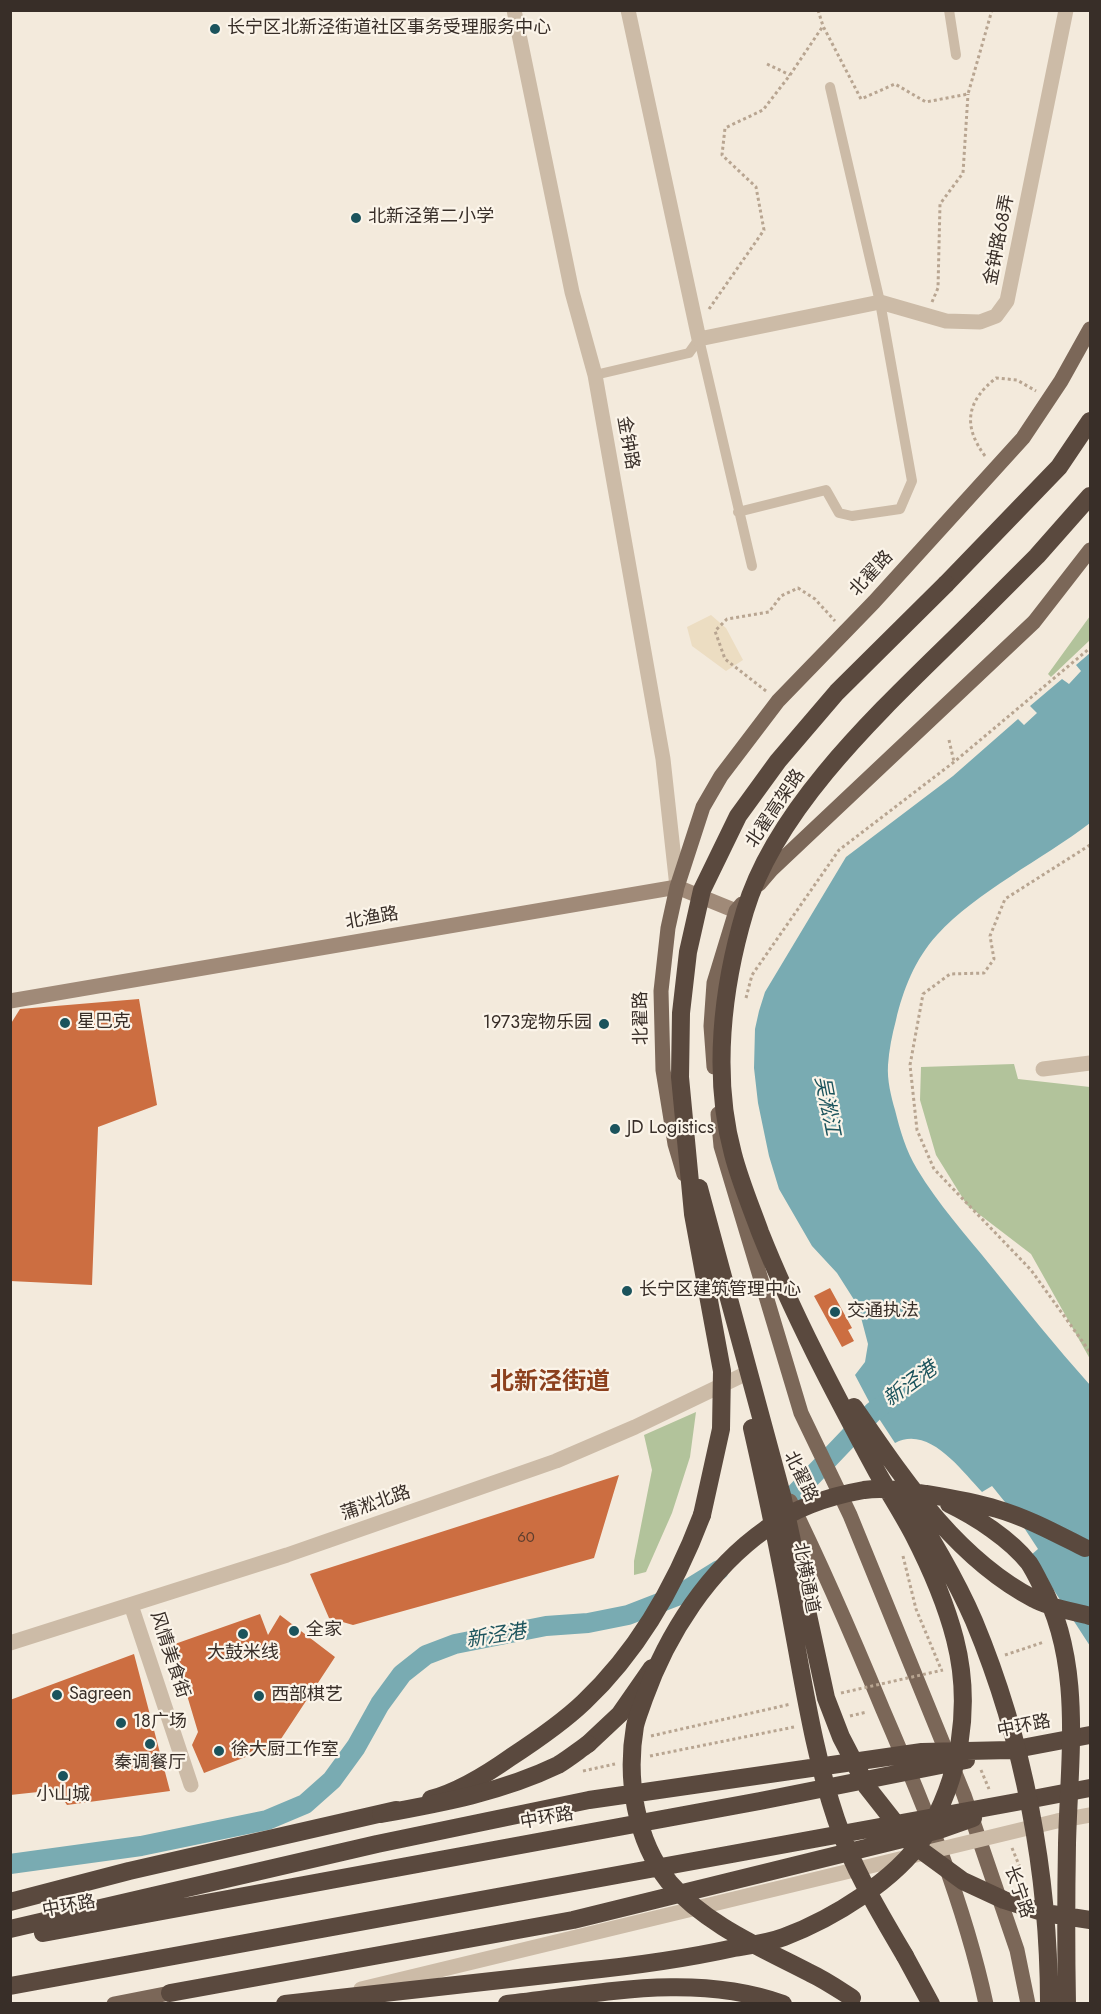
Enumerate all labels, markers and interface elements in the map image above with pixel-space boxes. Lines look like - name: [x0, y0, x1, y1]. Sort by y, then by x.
- place label: 长宁区北新泾街道社区事务受理服务中心: [227, 18, 551, 40]
- marker: 长宁区北新泾街道社区事务受理服务中心: [208, 22, 222, 36]
- street label: 金钟路68弄: [981, 193, 1019, 287]
- place label: 北新泾第二小学: [368, 207, 494, 229]
- marker: 北新泾第二小学: [349, 211, 363, 225]
- street label: 金钟路: [612, 415, 642, 471]
- street label: 北翟路: [846, 547, 898, 601]
- street label: 北翟高架路: [742, 766, 810, 852]
- street label: 北渔路: [344, 904, 400, 934]
- street label: 北翟路: [631, 991, 653, 1045]
- place label: 星巴克: [77, 1012, 131, 1034]
- place label: 1973宠物乐园: [483, 1013, 592, 1035]
- marker: 星巴克: [58, 1016, 72, 1030]
- marker: 1973宠物乐园: [597, 1017, 611, 1031]
- water label: 吴淞江: [808, 1074, 844, 1138]
- place label: JD Logistics: [627, 1118, 714, 1140]
- marker: JD Logistics: [608, 1122, 622, 1136]
- place label: 长宁区建筑管理中心: [639, 1280, 801, 1302]
- marker: 长宁区建筑管理中心: [620, 1284, 634, 1298]
- place label: 交通执法: [847, 1301, 919, 1323]
- marker: 交通执法: [828, 1305, 842, 1319]
- water label: 新泾港: [880, 1358, 942, 1412]
- district label: 北新泾街道: [490, 1369, 610, 1397]
- street label: 北翟路: [778, 1448, 822, 1506]
- street label: 蒲淞北路: [338, 1482, 414, 1526]
- house number: 60: [517, 1529, 535, 1547]
- street label: 北横通道: [788, 1541, 822, 1615]
- street label: 风情美食街: [145, 1609, 193, 1701]
- place label: 全家: [306, 1620, 342, 1642]
- water label: 新泾港: [464, 1620, 528, 1654]
- marker: 全家: [287, 1624, 301, 1638]
- marker: 大鼓米线: [236, 1627, 250, 1641]
- place label: 大鼓米线: [207, 1643, 279, 1665]
- place label: Sagreen: [69, 1684, 132, 1706]
- place label: 西部棋艺: [271, 1685, 343, 1707]
- marker: Sagreen: [50, 1688, 64, 1702]
- marker: 西部棋艺: [252, 1689, 266, 1703]
- street label: 中环路: [995, 1711, 1053, 1743]
- place label: 18广场: [133, 1712, 187, 1734]
- marker: 18广场: [114, 1716, 128, 1730]
- marker: 秦调餐厅: [143, 1737, 157, 1751]
- place label: 徐大厨工作室: [231, 1740, 339, 1762]
- marker: 徐大厨工作室: [212, 1744, 226, 1758]
- place label: 秦调餐厅: [114, 1753, 186, 1775]
- marker: 小山城: [56, 1769, 70, 1783]
- place label: 小山城: [36, 1785, 90, 1807]
- street label: 中环路: [519, 1804, 575, 1834]
- street label: 长宁路: [999, 1863, 1037, 1921]
- street label: 中环路: [41, 1892, 97, 1922]

